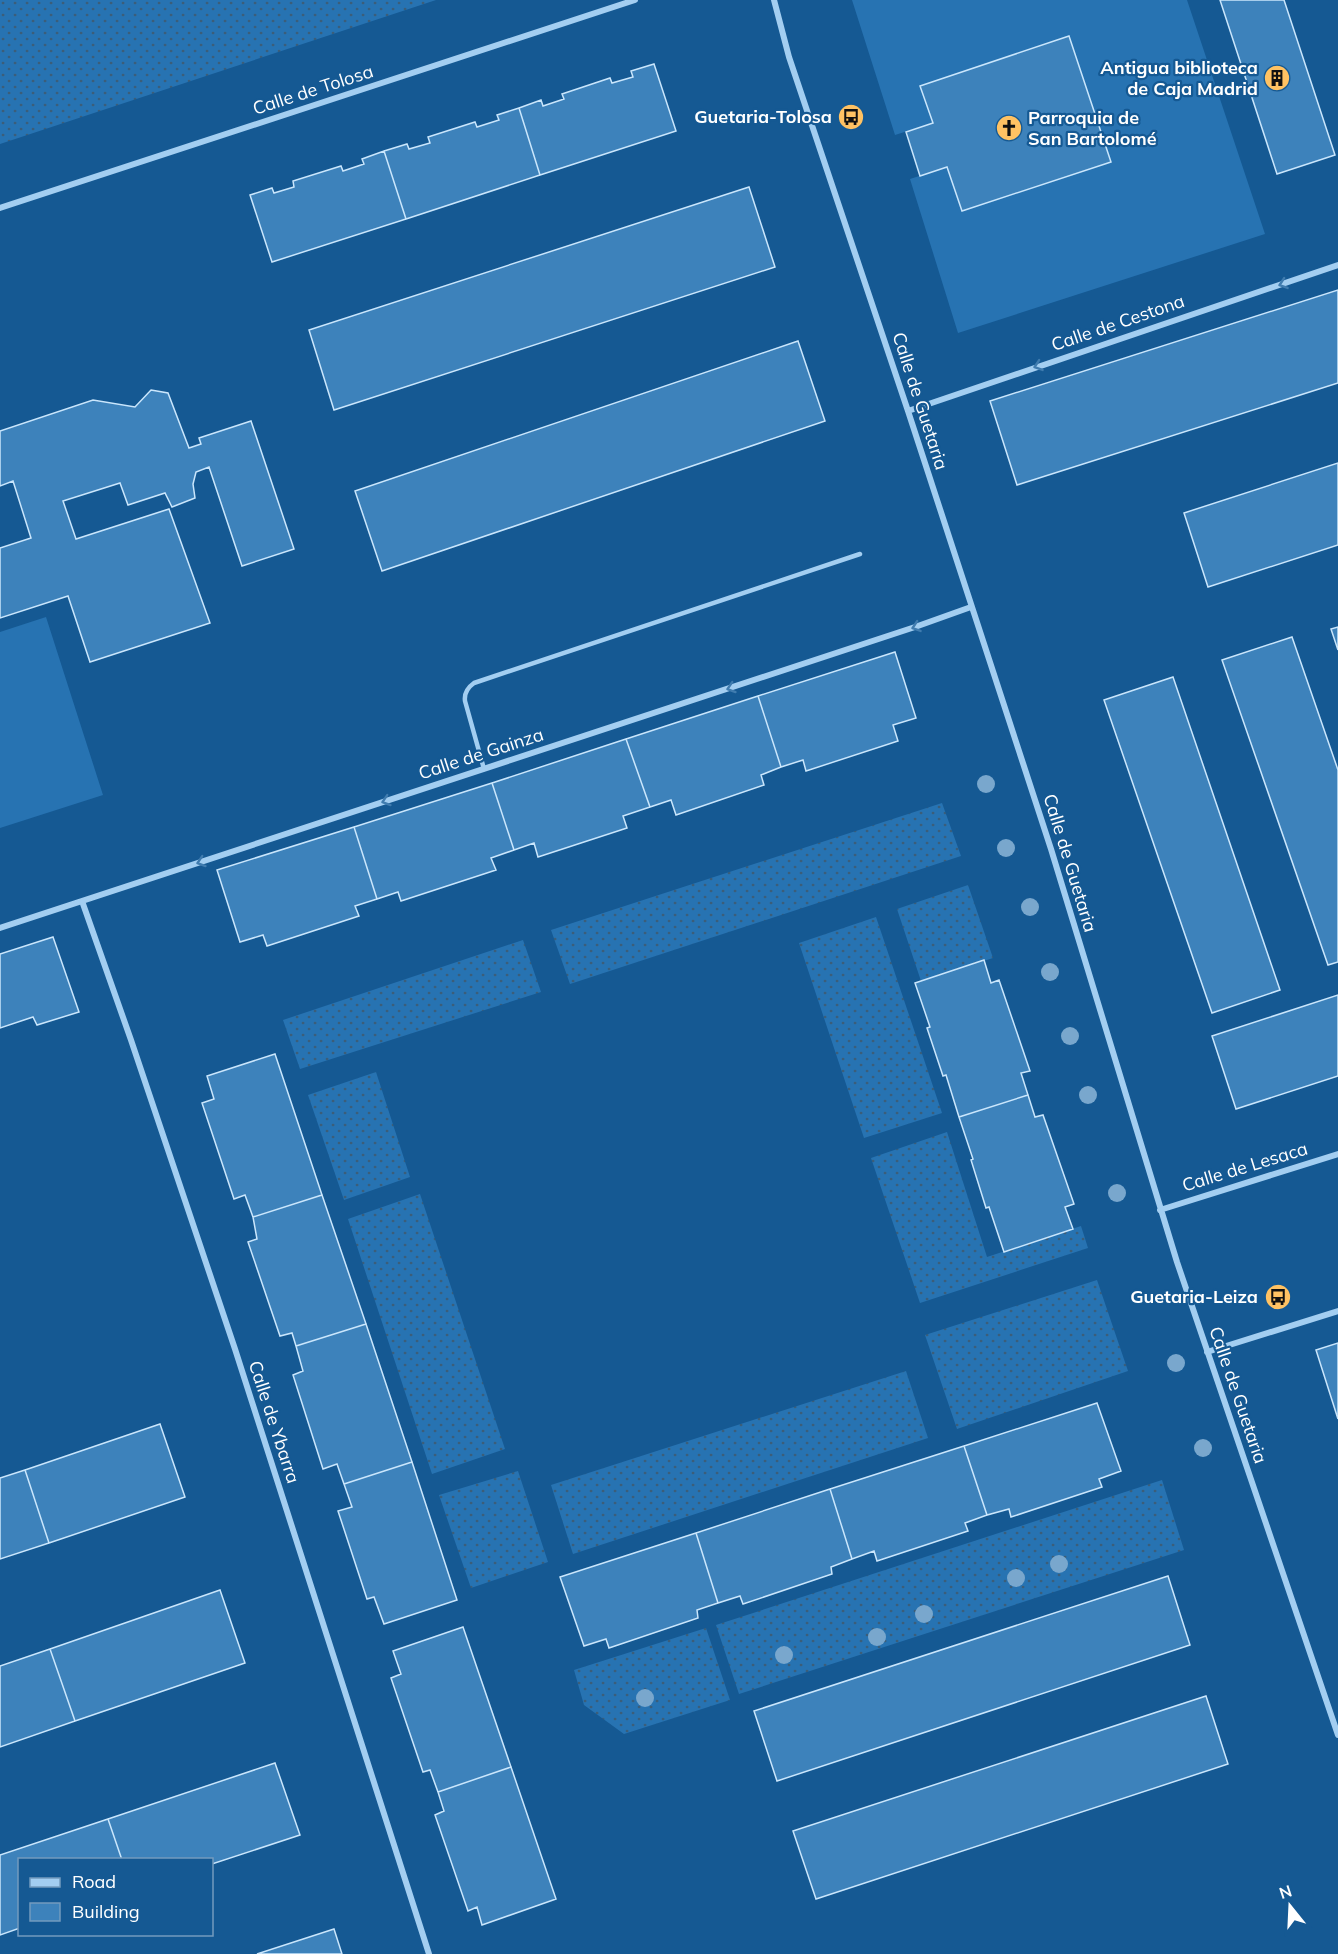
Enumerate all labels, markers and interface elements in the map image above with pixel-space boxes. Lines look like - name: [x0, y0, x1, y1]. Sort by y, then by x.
- place label: Antigua biblioteca de Caja Madrid: [1100, 56, 1258, 100]
- street label: Calle de Tolosa: [250, 59, 376, 120]
- building icon: Antigua biblioteca de Caja Madrid: [1262, 63, 1292, 93]
- bus stop icon: Guetaria-Tolosa: [836, 102, 866, 132]
- place label: Guetaria-Tolosa: [694, 105, 832, 128]
- place label: Parroquia de San Bartolomé: [1028, 106, 1157, 150]
- church icon: Parroquia de San Bartolomé: [994, 113, 1024, 143]
- one-way arrow: [1278, 276, 1289, 289]
- street label: Calle de Cestona: [1048, 289, 1187, 356]
- street label: Calle de Guetaria: [887, 329, 954, 473]
- one-way arrow: [1033, 359, 1044, 372]
- one-way arrow: [911, 619, 922, 632]
- one-way arrow: [726, 681, 737, 693]
- street label: Calle de Gainza: [415, 722, 546, 785]
- street label: Calle de Guetaria: [1039, 791, 1102, 935]
- one-way arrow: [381, 794, 392, 807]
- one-way arrow: [196, 855, 207, 867]
- street label: Calle de Lesaca: [1179, 1137, 1310, 1197]
- bus stop icon: Guetaria-Leiza: [1263, 1282, 1293, 1312]
- place label: Guetaria-Leiza: [1130, 1285, 1258, 1308]
- street label: Calle de Guetaria: [1204, 1323, 1273, 1466]
- street label: Calle de Ybarra: [244, 1358, 305, 1486]
- legend: [18, 1858, 213, 1936]
- text: Road: [72, 1870, 116, 1893]
- north arrow: [1260, 1876, 1320, 1936]
- text: N: [1277, 1880, 1294, 1903]
- text: Building: [72, 1900, 140, 1923]

